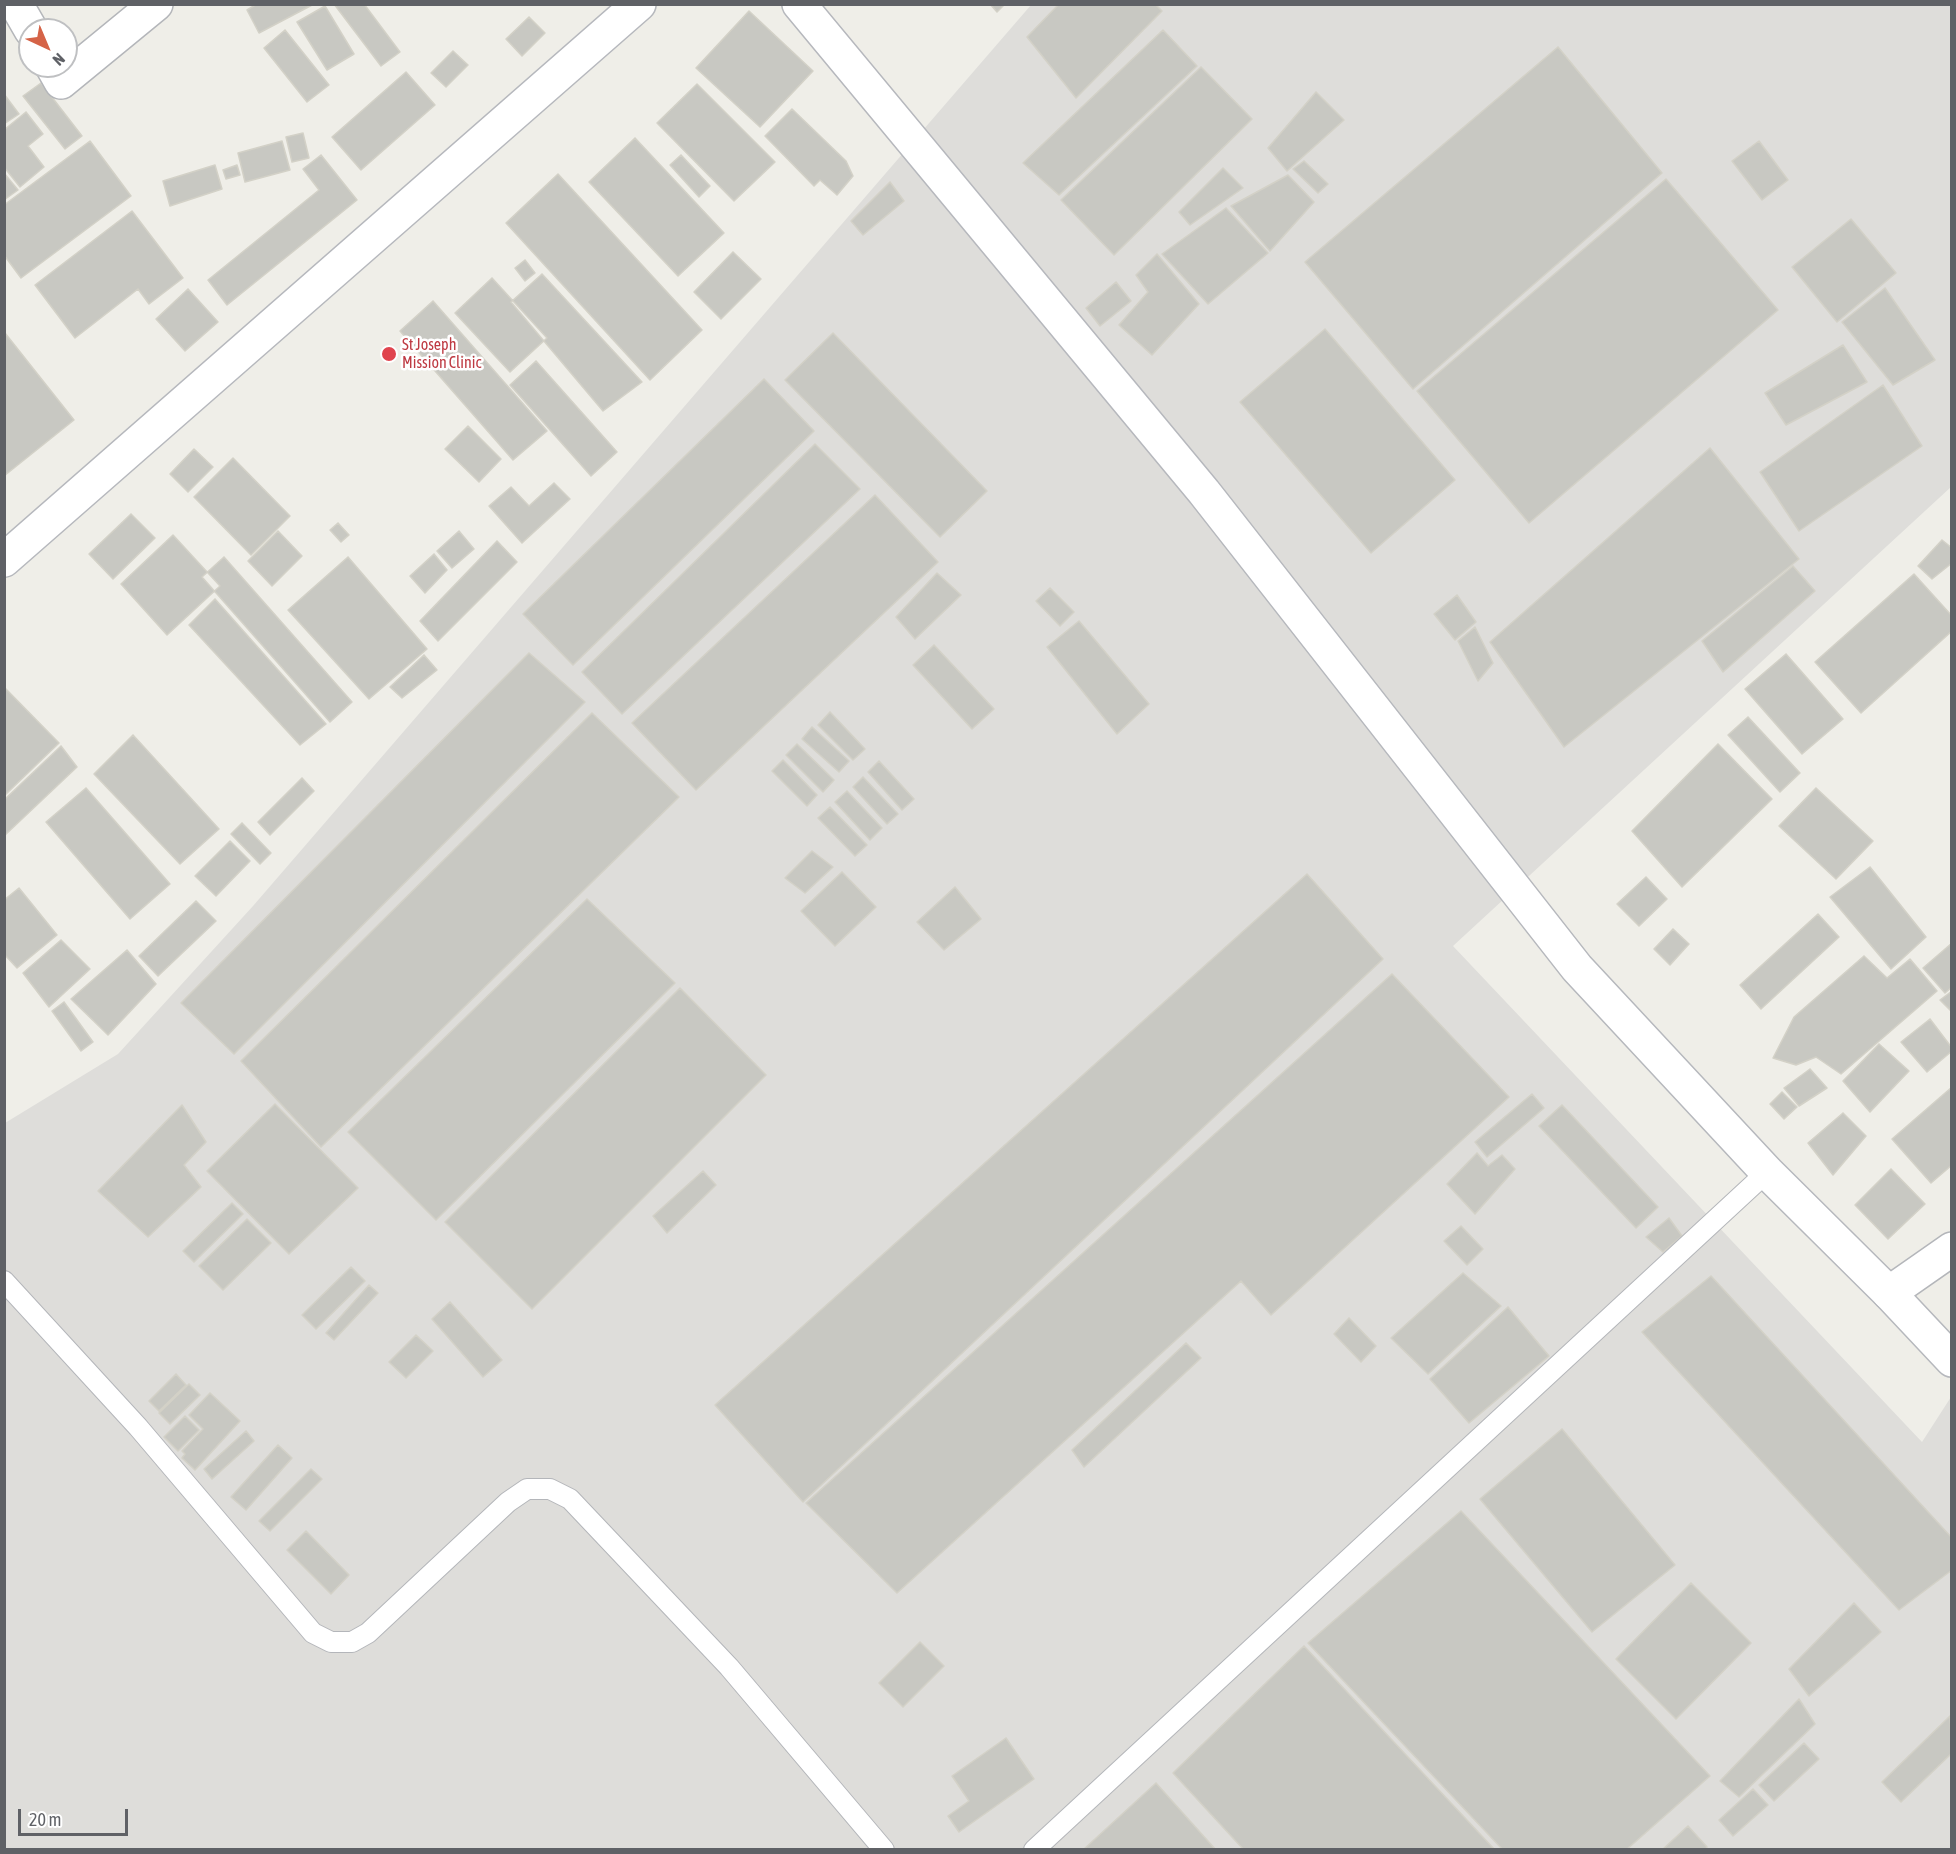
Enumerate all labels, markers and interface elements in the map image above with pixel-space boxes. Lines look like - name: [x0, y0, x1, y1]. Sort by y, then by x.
- north arrow: [18, 18, 78, 78]
- text: N: [49, 50, 69, 69]
- place label: St Joseph Mission Clinic: [402, 335, 481, 373]
- marker: St Joseph Mission Clinic: [380, 345, 398, 363]
- scale bar: [21, 1797, 130, 1835]
- text: 20 m: [29, 1809, 61, 1830]

